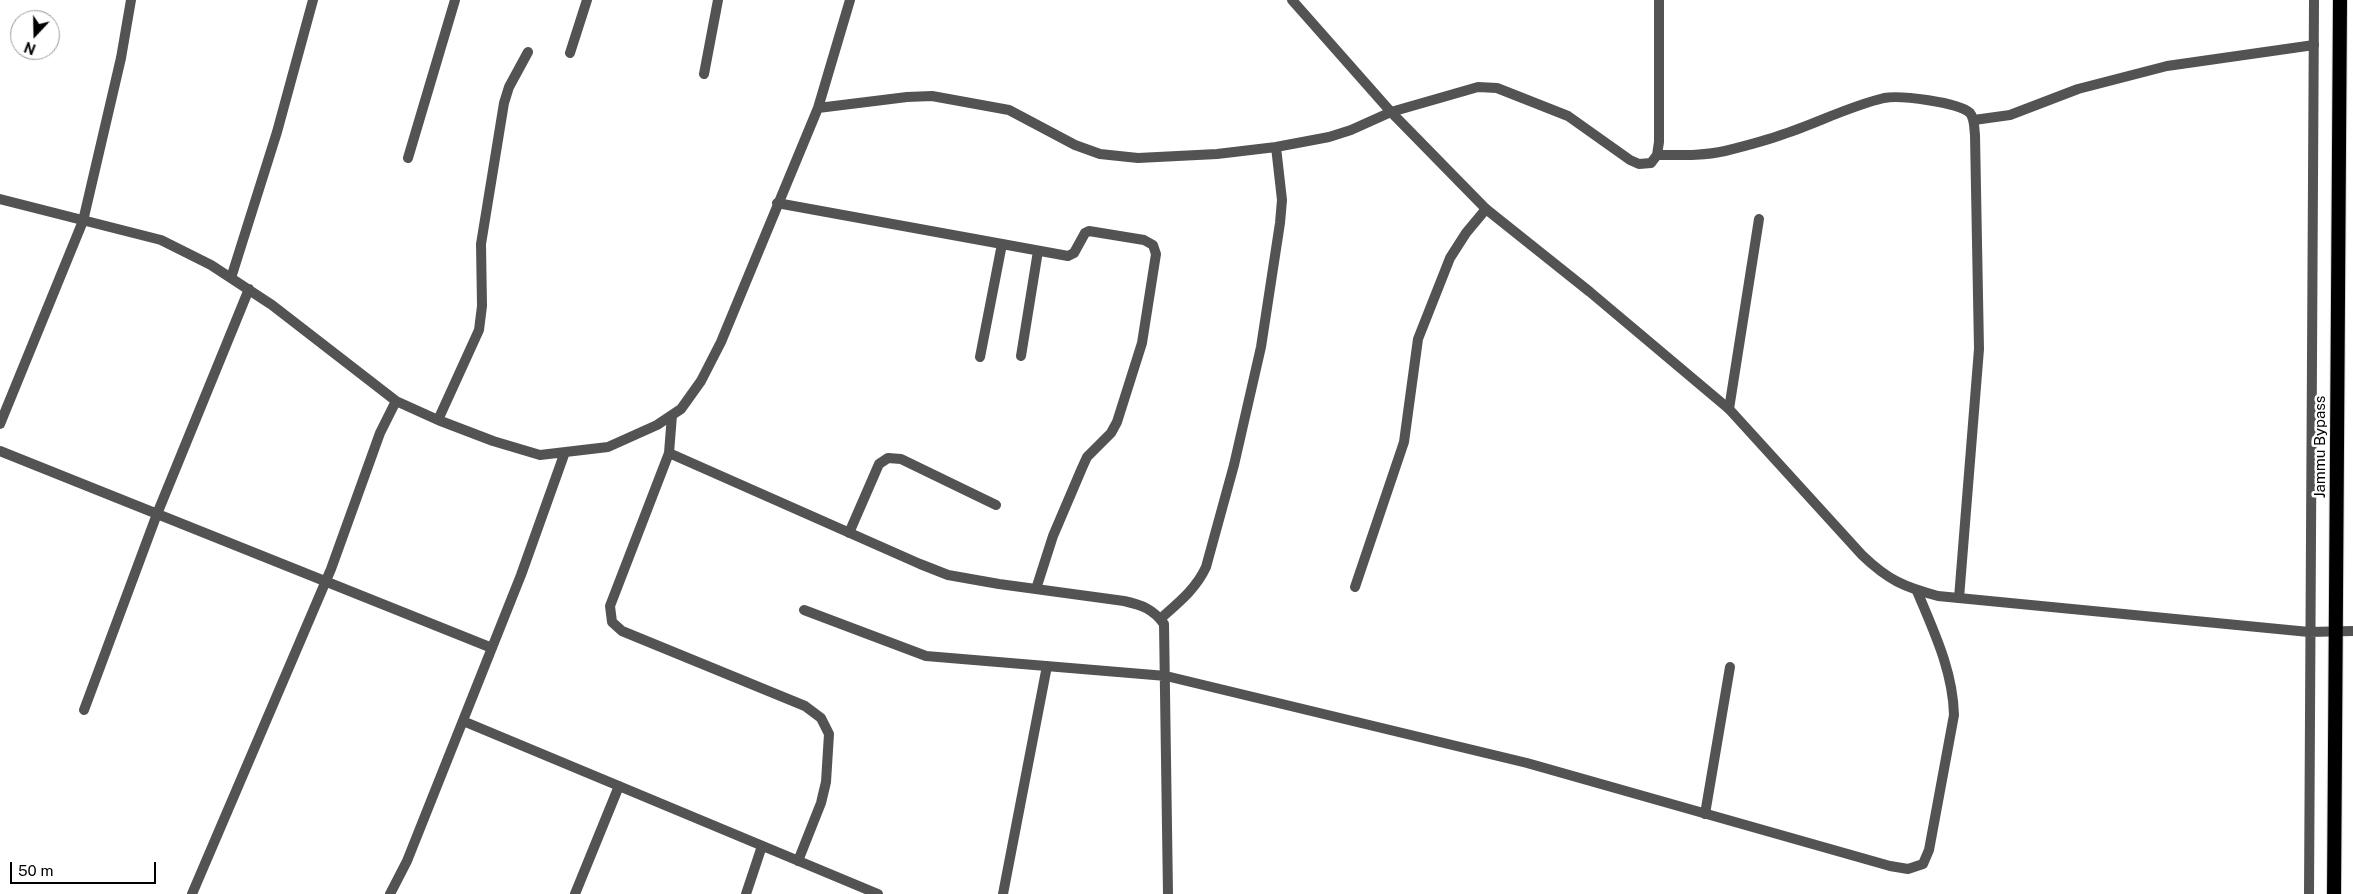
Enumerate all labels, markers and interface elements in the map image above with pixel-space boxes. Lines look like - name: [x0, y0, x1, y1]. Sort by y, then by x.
- north arrow: [10, 10, 60, 60]
- text: N: [22, 39, 38, 58]
- street label: Jammu Bypass: [2311, 396, 2329, 498]
- scale bar: [12, 852, 159, 884]
- text: 50 m: [18, 862, 53, 879]

